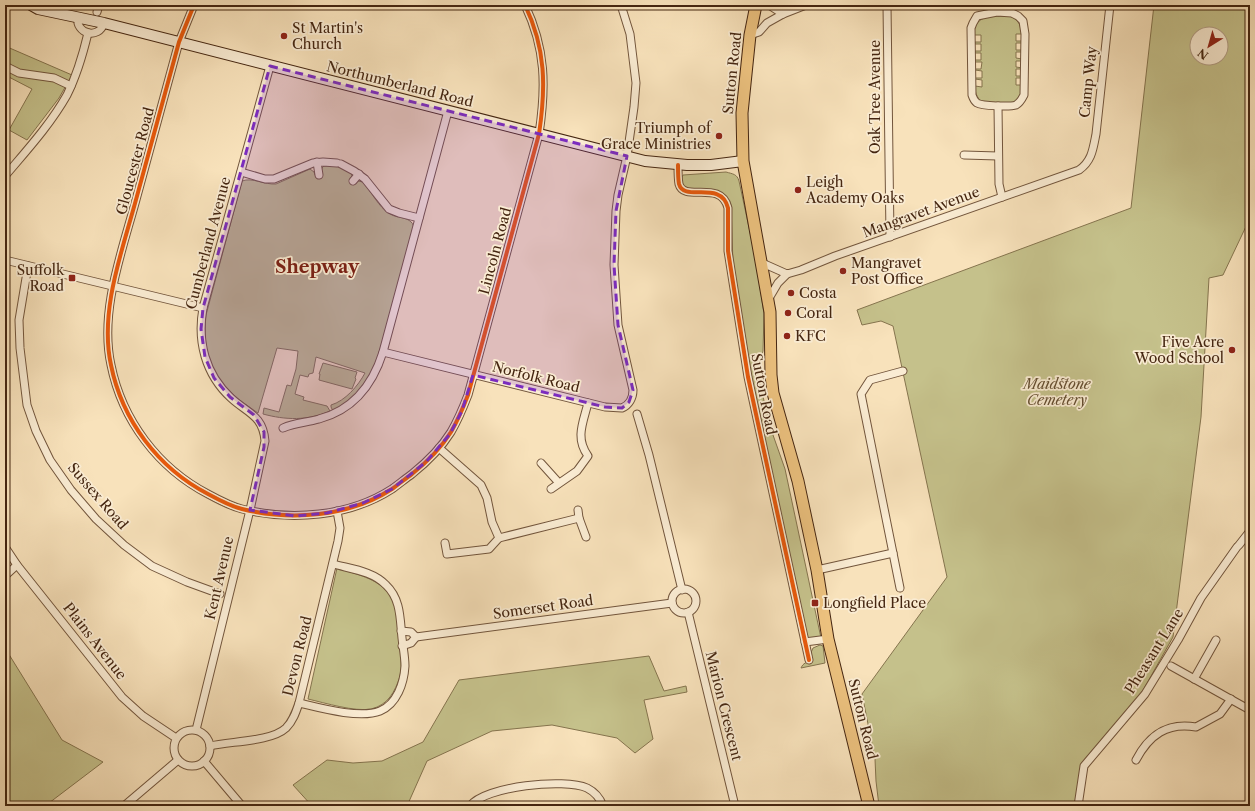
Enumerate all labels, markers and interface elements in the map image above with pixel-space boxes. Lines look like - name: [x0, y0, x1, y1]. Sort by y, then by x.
- place label: St Martin's Church: [292, 19, 363, 53]
- north arrow: [1189, 26, 1229, 66]
- marker: St Martin's Church: [279, 31, 289, 41]
- street label: Sutton Road: [719, 31, 745, 115]
- street label: Oak Tree Avenue: [866, 40, 884, 154]
- street label: Camp Way: [1075, 45, 1101, 119]
- text: N: [1195, 45, 1211, 62]
- street label: Northumberland Road: [325, 57, 476, 111]
- street label: Gloucester Road: [112, 105, 158, 217]
- place label: Triumph of Grace Ministries: [601, 119, 713, 153]
- marker: Triumph of Grace Ministries: [714, 131, 724, 141]
- place label: Leigh Academy Oaks: [805, 173, 904, 207]
- street label: Cumberland Avenue: [182, 175, 234, 311]
- street label: Mangravet Avenue: [860, 182, 982, 242]
- marker: Leigh Academy Oaks: [793, 185, 803, 195]
- street label: Lincoln Road: [475, 205, 515, 297]
- place label: Mangravet Post Office: [851, 254, 924, 288]
- district label: Shepway: [275, 256, 360, 278]
- place label: Suffolk Road: [17, 261, 65, 295]
- marker: Mangravet Post Office: [838, 266, 848, 276]
- marker: Suffolk Road: [67, 273, 77, 283]
- place label: Costa: [799, 284, 837, 302]
- marker: Costa: [786, 288, 796, 298]
- place label: Coral: [796, 304, 833, 322]
- marker: Coral: [783, 308, 793, 318]
- place label: KFC: [795, 327, 826, 345]
- marker: KFC: [782, 331, 792, 341]
- place label: Five Acre Wood School: [1134, 333, 1224, 367]
- marker: Five Acre Wood School: [1227, 345, 1237, 355]
- street label: Sutton Road: [747, 352, 781, 437]
- street label: Norfolk Road: [490, 357, 582, 397]
- park label: Maidstone Cemetery: [1022, 375, 1092, 409]
- street label: Sussex Road: [64, 459, 132, 534]
- street label: Kent Avenue: [201, 534, 237, 621]
- street label: Somerset Road: [492, 591, 595, 623]
- place label: Longfield Place: [823, 594, 926, 612]
- marker: Longfield Place: [810, 598, 820, 608]
- street label: Plains Avenue: [59, 599, 131, 683]
- street label: Pheasant Lane: [1121, 605, 1188, 697]
- street label: Devon Road: [278, 614, 316, 698]
- street label: Marion Crescent: [702, 649, 746, 763]
- street label: Sutton Road: [844, 677, 882, 762]

